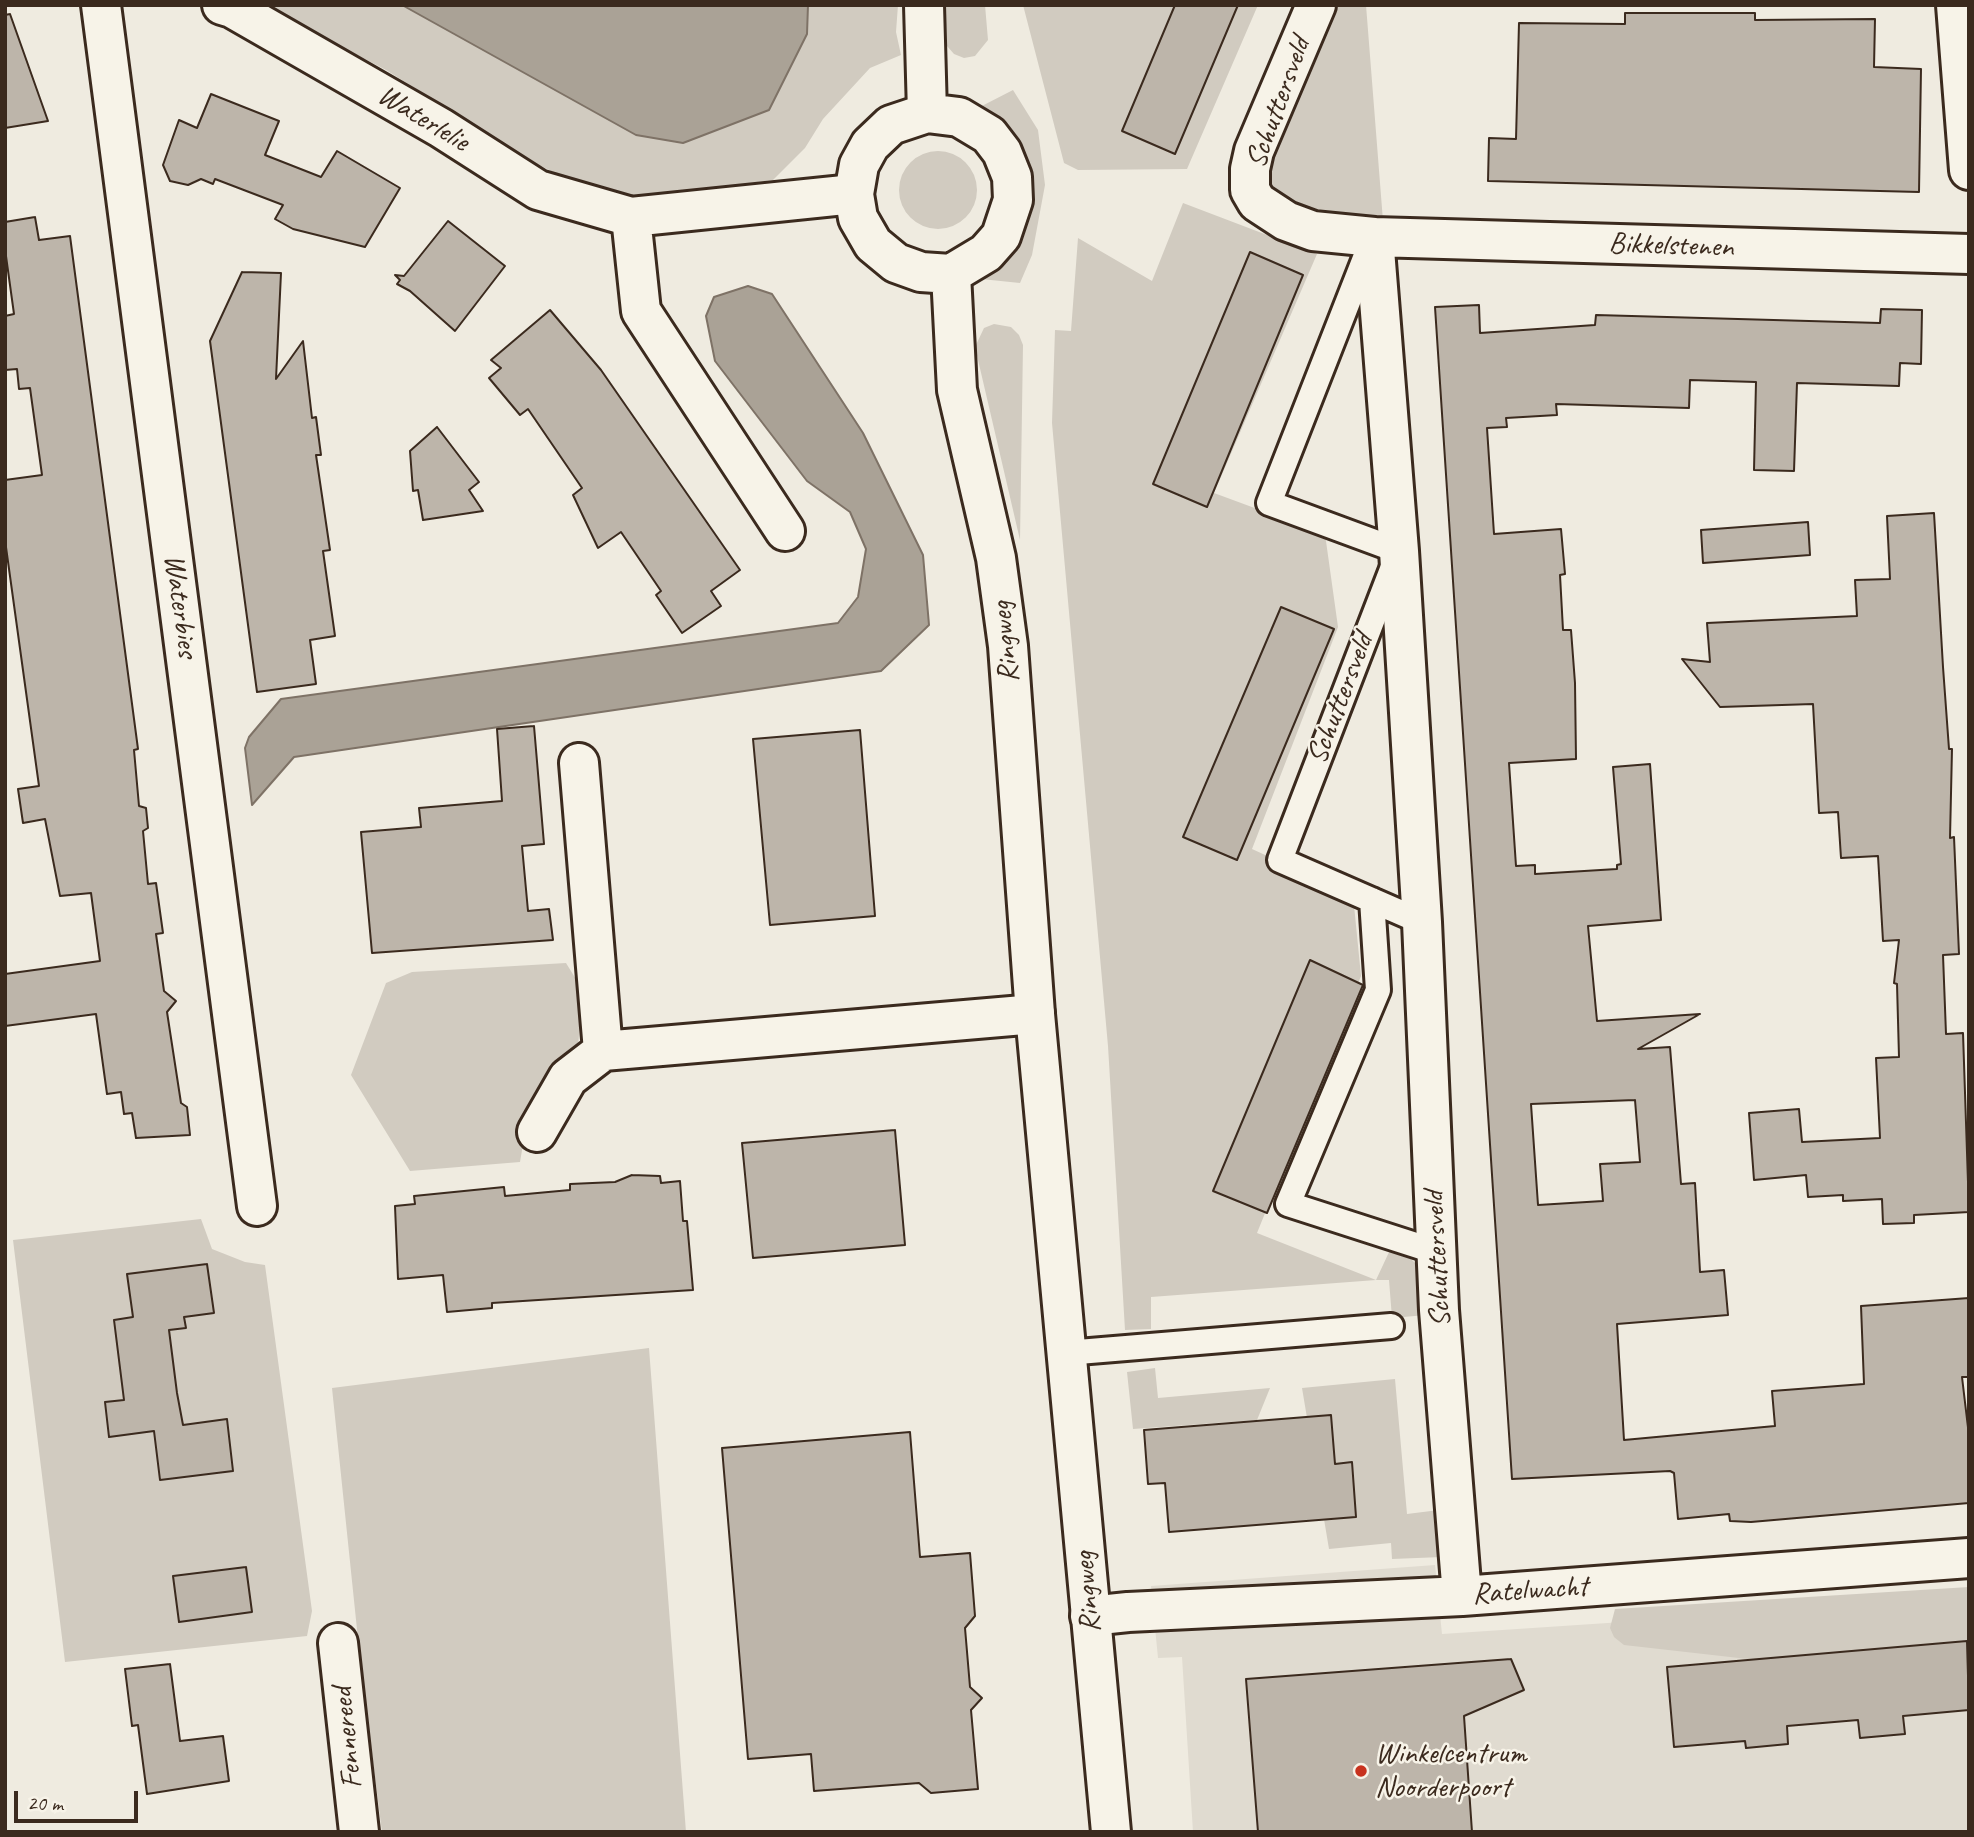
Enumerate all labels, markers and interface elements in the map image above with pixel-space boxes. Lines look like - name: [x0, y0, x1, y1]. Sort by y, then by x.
- street label: Schuttersveld: [1239, 33, 1319, 173]
- street label: Waterlelie: [371, 78, 475, 160]
- street label: Bikkelstenen: [1608, 226, 1734, 266]
- street label: Waterbies: [155, 552, 205, 660]
- street label: Ringweg: [984, 599, 1028, 685]
- street label: Schuttersveld: [1300, 629, 1382, 769]
- street label: Schuttersveld: [1416, 1190, 1460, 1328]
- street label: Ringweg: [1067, 1550, 1109, 1634]
- street label: Ratelwacht: [1471, 1569, 1589, 1613]
- street label: Fennereed: [325, 1686, 371, 1790]
- place label: Winkelcentrum Noorderpoort: [1375, 1736, 1526, 1806]
- marker: Winkelcentrum Noorderpoort: [1353, 1763, 1369, 1779]
- scale bar: [18, 1778, 142, 1822]
- text: 20 m: [27, 1790, 63, 1816]

